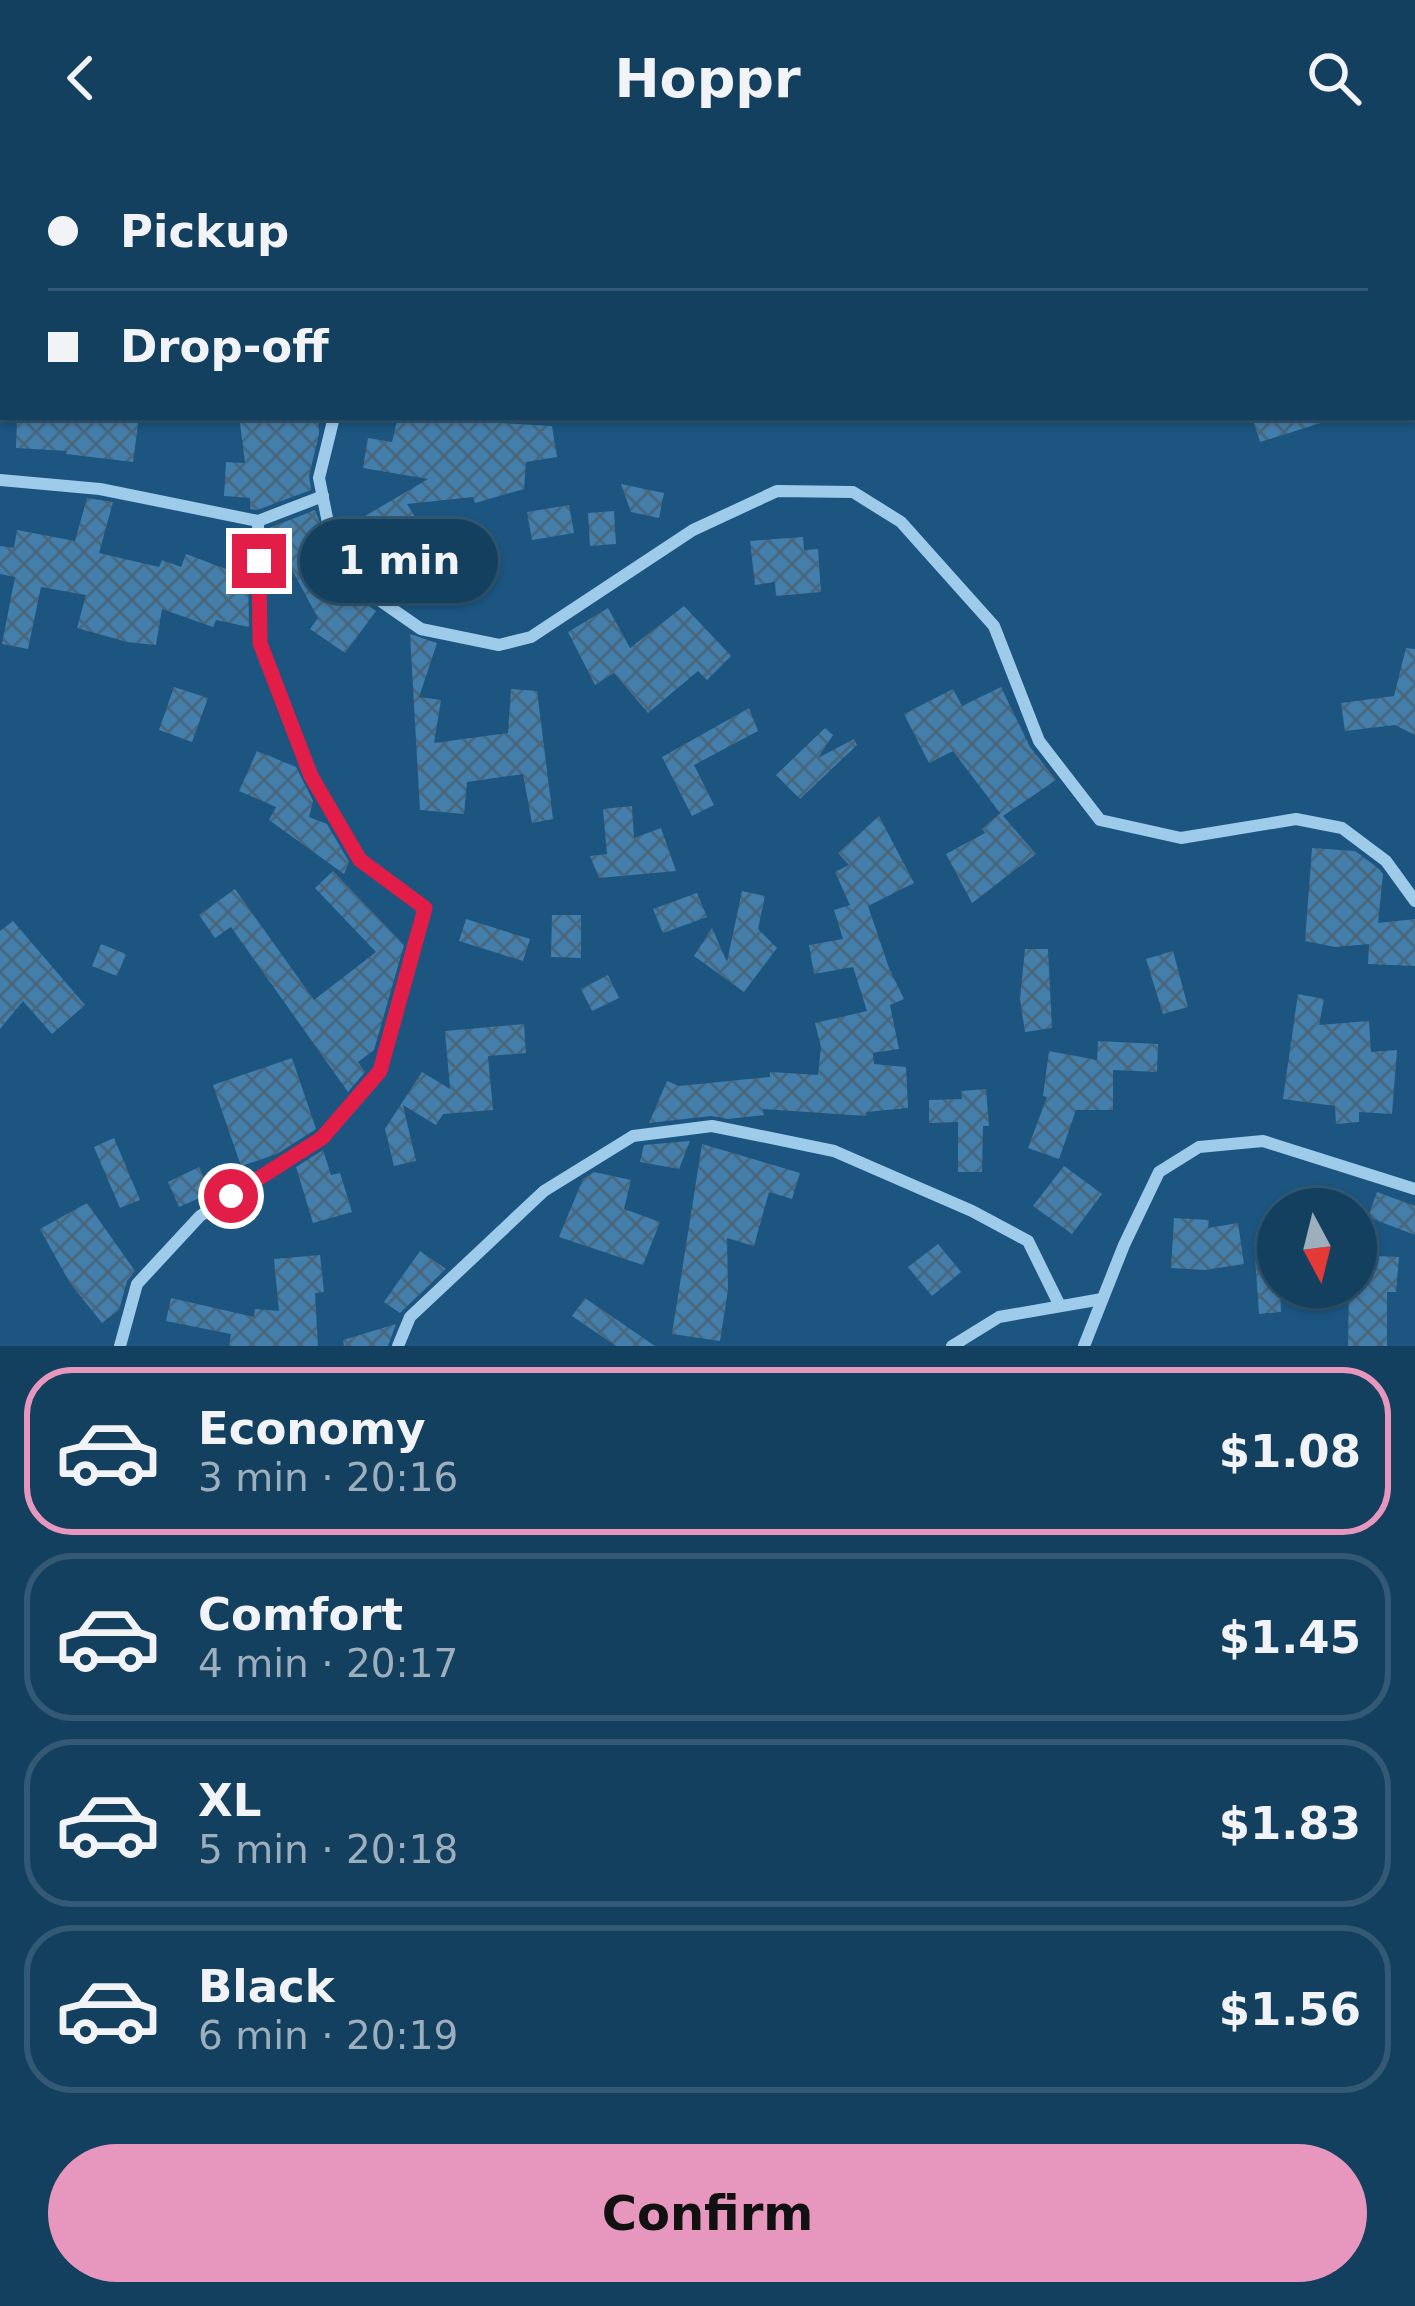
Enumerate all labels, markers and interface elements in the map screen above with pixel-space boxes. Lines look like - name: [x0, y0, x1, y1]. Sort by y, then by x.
- icon: back: [48, 45, 114, 111]
- icon: search: [1301, 45, 1367, 111]
- text: Hoppr: [614, 47, 801, 110]
- text: Pickup: [120, 205, 289, 258]
- text: Drop-off: [120, 320, 329, 373]
- callout: 1 min: [301, 519, 499, 603]
- route end: [232, 534, 286, 588]
- text: 1 min: [338, 538, 460, 583]
- route start: [204, 1169, 258, 1223]
- north arrow: [1257, 1188, 1377, 1308]
- map controls: [1257, 1188, 1377, 1308]
- icon: car: [54, 1397, 162, 1505]
- text: Economy: [198, 1402, 426, 1455]
- text: $1.08: [1219, 1425, 1361, 1478]
- text: 3 min · 20:16: [198, 1455, 458, 1500]
- icon: car: [54, 1583, 162, 1691]
- text: Comfort: [198, 1588, 403, 1641]
- text: $1.45: [1219, 1611, 1361, 1664]
- text: 4 min · 20:17: [198, 1641, 458, 1686]
- icon: car: [54, 1769, 162, 1877]
- text: XL: [198, 1774, 261, 1827]
- text: $1.83: [1219, 1797, 1361, 1850]
- text: 5 min · 20:18: [198, 1827, 458, 1872]
- icon: car: [54, 1955, 162, 2063]
- text: Black: [198, 1960, 335, 2013]
- text: $1.56: [1219, 1983, 1361, 2036]
- text: 6 min · 20:19: [198, 2013, 458, 2058]
- button: Confirm: [48, 2144, 1367, 2282]

